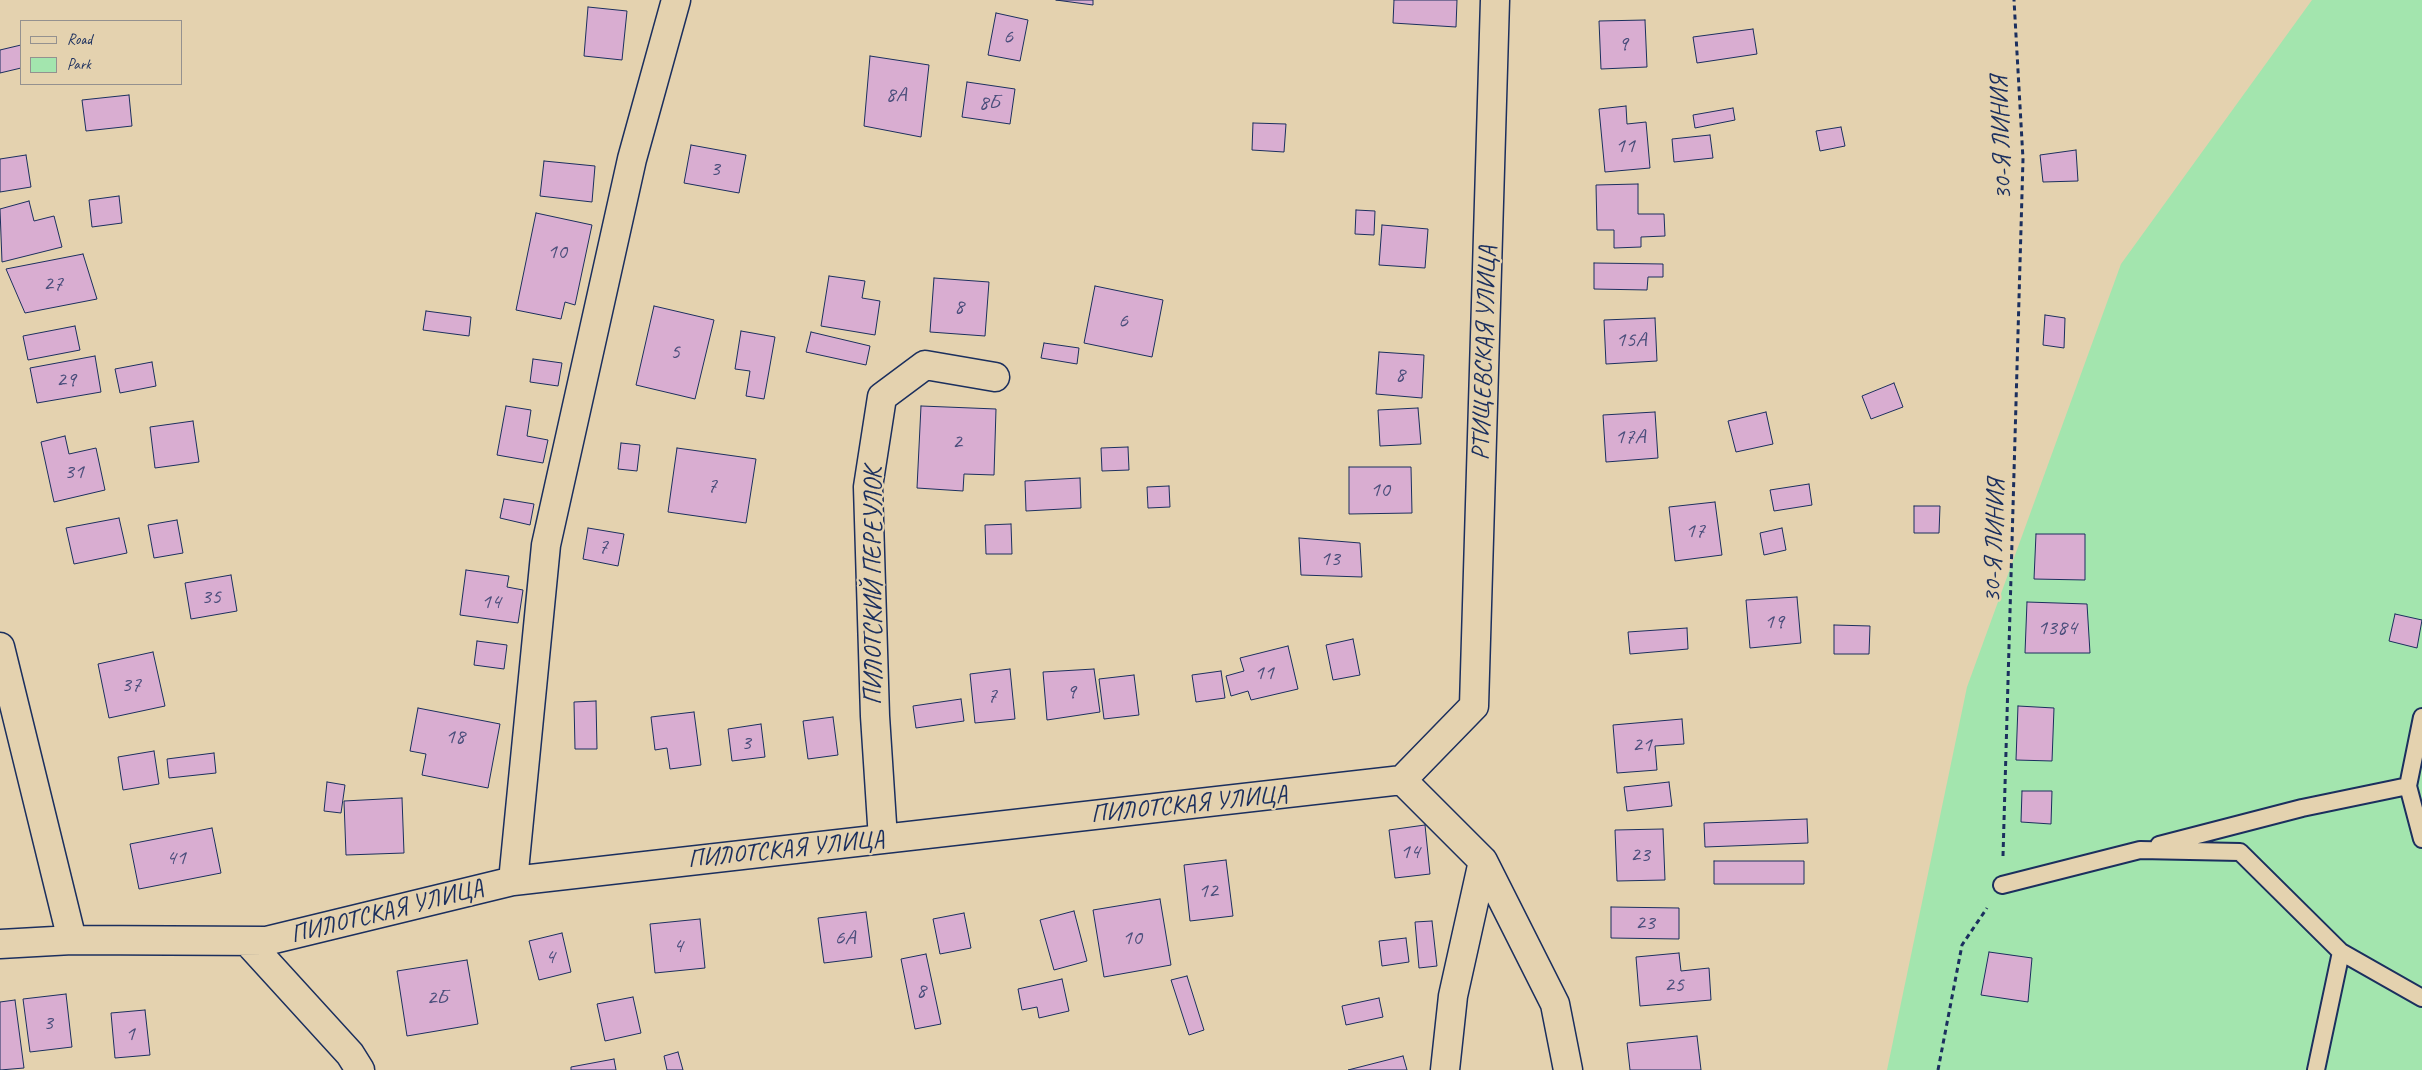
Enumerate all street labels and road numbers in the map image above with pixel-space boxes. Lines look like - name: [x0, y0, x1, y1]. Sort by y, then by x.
- street label: 30-Я ЛИНИЯ: [1985, 76, 2019, 200]
- street label: РТИЩЕВСКАЯ УЛИЦА: [1466, 245, 1504, 461]
- street label: ПИЛОТСКИЙ ПЕРЕУЛОК: [859, 467, 889, 705]
- street label: 30-Я ЛИНИЯ: [1978, 479, 2012, 603]
- street label: ПИЛОТСКАЯ УЛИЦА: [1089, 780, 1289, 830]
- street label: ПИЛОТСКАЯ УЛИЦА: [686, 825, 886, 875]
- street label: ПИЛОТСКАЯ УЛИЦА: [287, 874, 487, 950]

